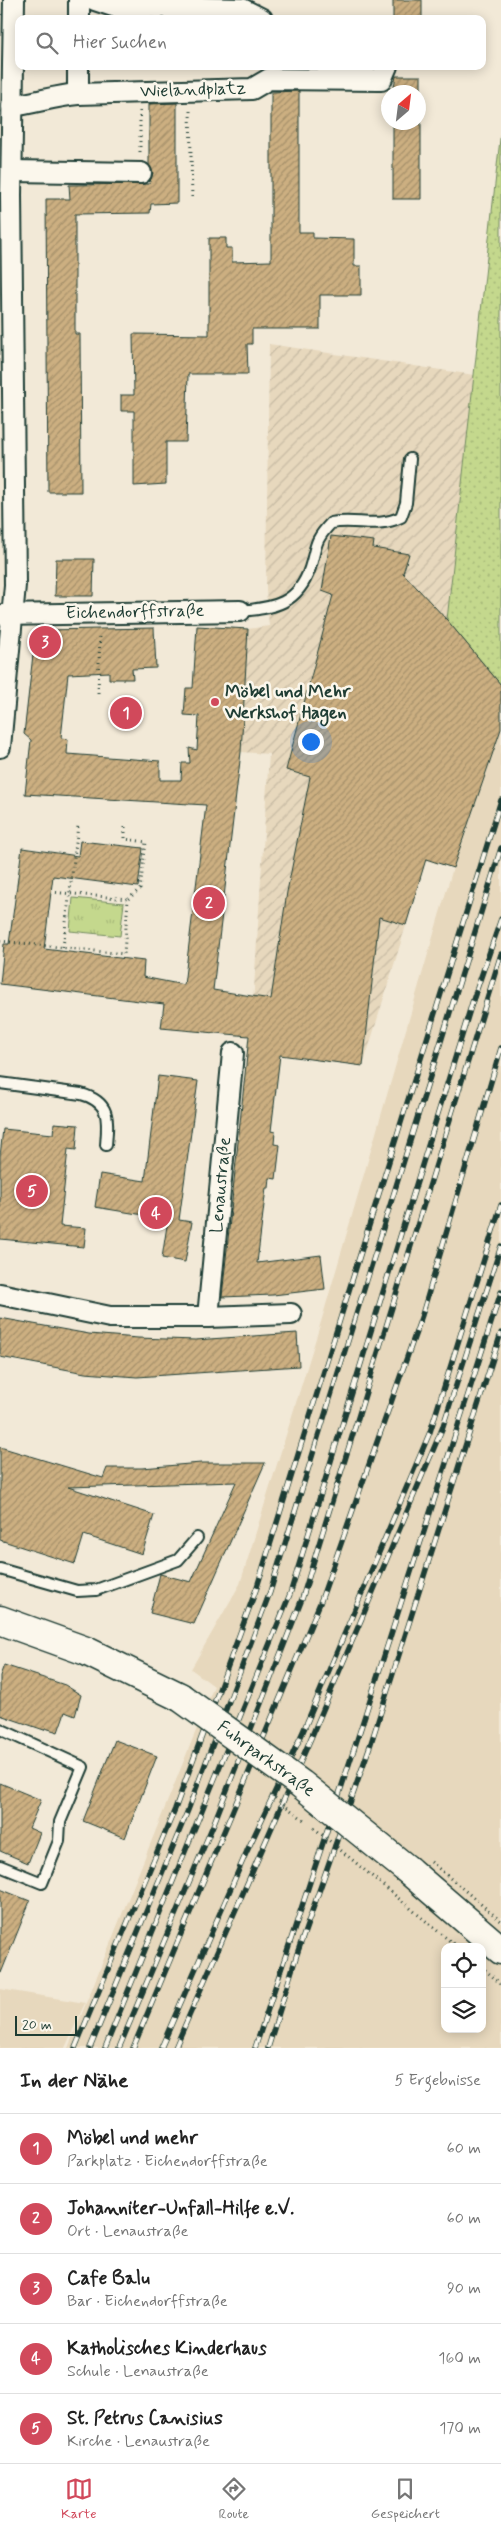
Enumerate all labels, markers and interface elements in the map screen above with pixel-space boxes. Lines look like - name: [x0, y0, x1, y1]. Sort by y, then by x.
- search box: [15, 15, 486, 70]
- icon: search: [33, 29, 61, 57]
- text: Hier suchen: [73, 30, 167, 55]
- street label: Wielandplatz: [140, 76, 247, 104]
- north arrow: [381, 85, 426, 130]
- street label: Eichendorffstraße: [65, 599, 205, 625]
- pin: 3: [29, 623, 61, 661]
- place label: Möbel und Mehr Werkshof Hagen: [224, 680, 351, 727]
- pin: 1: [110, 694, 142, 732]
- marker: Möbel und Mehr Werkshof Hagen: [209, 696, 221, 708]
- your location: [298, 729, 324, 755]
- pin: 2: [193, 884, 225, 922]
- street label: Lenaustraße: [205, 1136, 237, 1234]
- pin: 5: [16, 1172, 48, 1210]
- pin: 4: [140, 1194, 172, 1232]
- street label: Fuhrparkstraße: [212, 1715, 320, 1803]
- map controls: [441, 1943, 486, 2033]
- button: locate: [441, 1943, 486, 1988]
- button: layers: [441, 1988, 486, 2033]
- scale bar: [15, 2013, 78, 2036]
- text: 20 m: [22, 2016, 52, 2034]
- text: In der Nähe: [20, 2067, 128, 2095]
- text: 5 Ergebnisse: [395, 2070, 481, 2091]
- text: Möbel und mehr: [67, 2126, 198, 2151]
- text: 1: [32, 2138, 40, 2159]
- text: 60 m: [447, 2138, 481, 2159]
- text: Parkplatz · Eichendorffstraße: [67, 2151, 268, 2172]
- text: Johanniter-Unfall-Hilfe e.V.: [67, 2196, 294, 2221]
- text: 2: [32, 2208, 40, 2229]
- text: 60 m: [447, 2208, 481, 2229]
- text: Ort · Lenaustraße: [67, 2221, 188, 2242]
- text: Cafe Balu: [67, 2266, 150, 2291]
- text: 3: [32, 2278, 40, 2299]
- text: 90 m: [447, 2278, 481, 2299]
- text: Bar · Eichendorffstraße: [67, 2291, 228, 2312]
- text: Katholisches Kinderhaus: [67, 2336, 267, 2361]
- text: 4: [31, 2348, 41, 2369]
- text: 160 m: [438, 2348, 481, 2369]
- text: Schule · Lenaustraße: [67, 2361, 209, 2382]
- text: St. Petrus Canisius: [67, 2406, 223, 2431]
- text: 5: [31, 2418, 41, 2439]
- text: 170 m: [439, 2418, 481, 2439]
- text: Kirche · Lenaustraße: [67, 2431, 210, 2452]
- tab: Karte: [61, 2475, 97, 2523]
- tab: Route: [218, 2475, 249, 2523]
- tab: Gespeichert: [371, 2475, 440, 2523]

